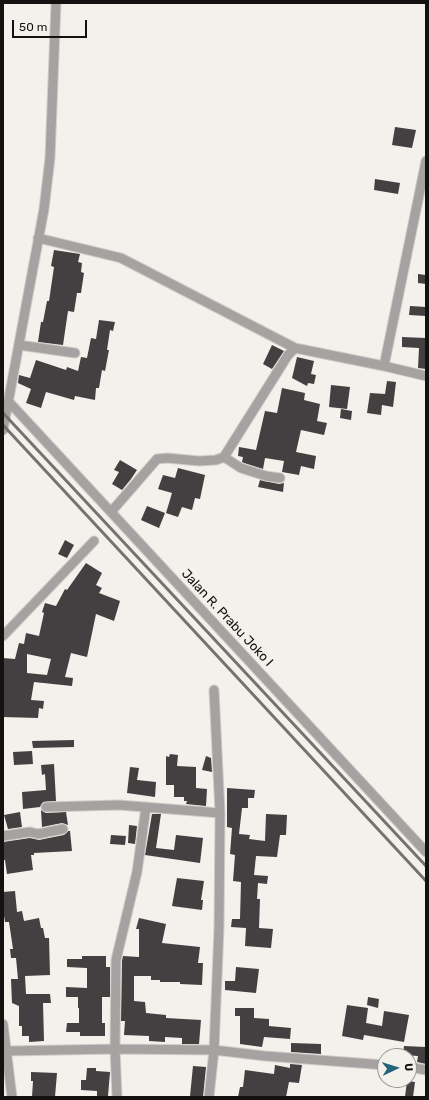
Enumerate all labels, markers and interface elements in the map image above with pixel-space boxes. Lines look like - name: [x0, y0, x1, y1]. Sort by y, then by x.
- scale bar: [14, 12, 89, 38]
- text: 50 m: [19, 20, 47, 34]
- street label: Jalan R. Prabu Joko I: [178, 566, 276, 670]
- north arrow: [377, 1048, 417, 1088]
- text: U: [402, 1063, 415, 1072]

